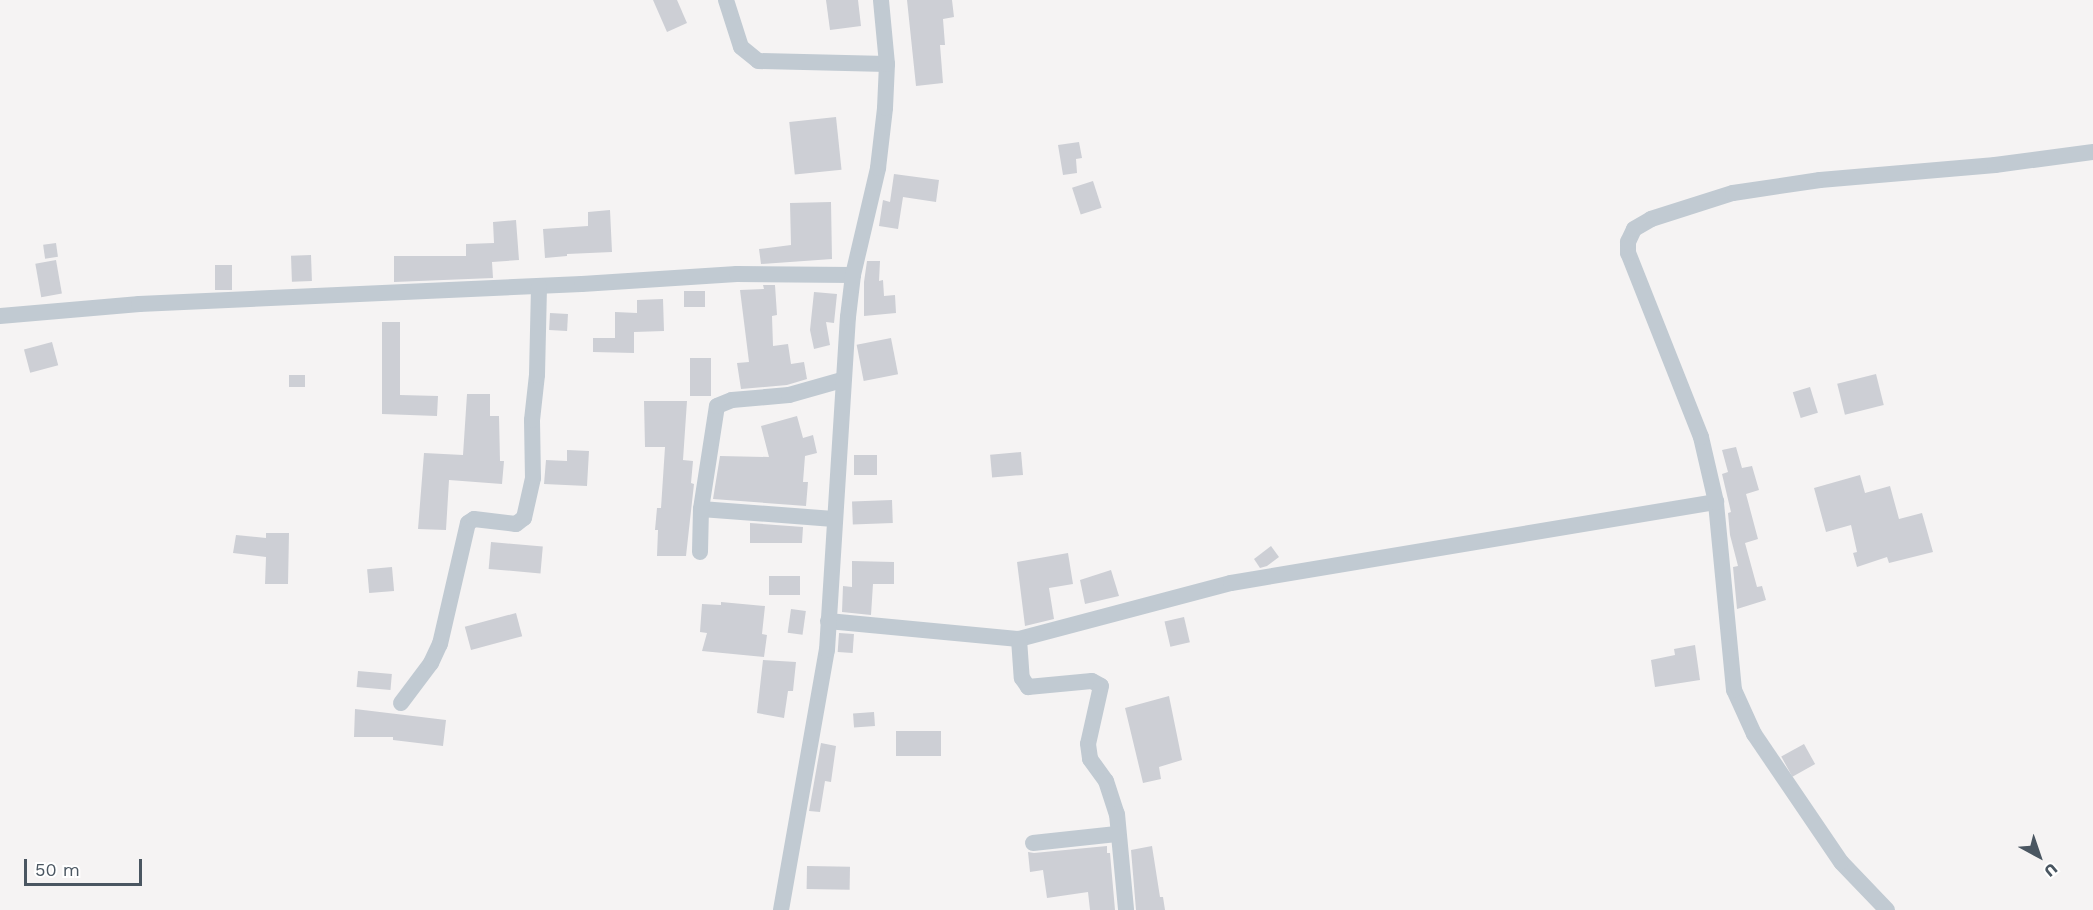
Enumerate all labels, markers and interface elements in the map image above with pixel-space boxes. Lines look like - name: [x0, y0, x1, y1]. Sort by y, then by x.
- north arrow: [2009, 826, 2069, 886]
- scale bar: [27, 847, 146, 885]
- text: 50 m: [35, 859, 80, 880]
- text: U: [2040, 859, 2061, 881]

